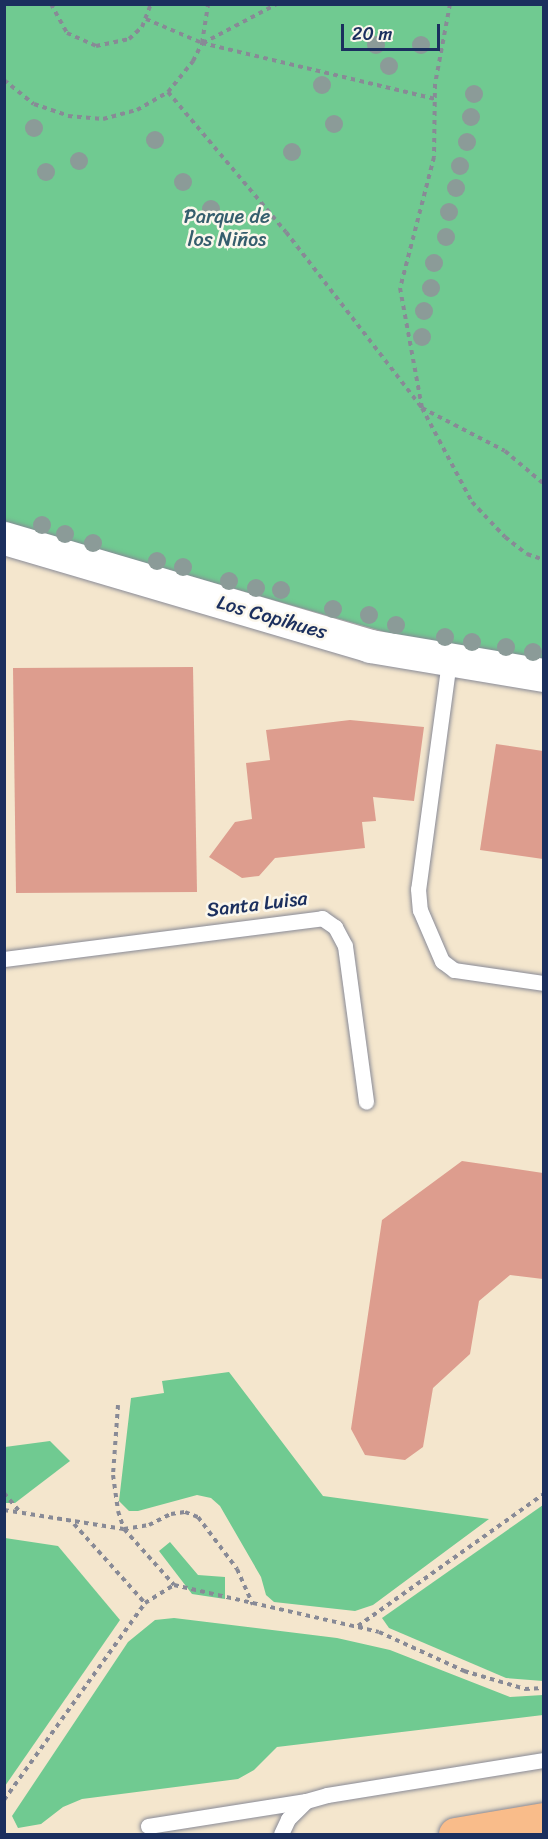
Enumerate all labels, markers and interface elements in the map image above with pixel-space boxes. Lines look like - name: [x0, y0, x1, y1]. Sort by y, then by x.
- scale bar: [344, 12, 443, 50]
- text: 20 m: [352, 18, 392, 50]
- park label: Parque de los Niños: [184, 205, 270, 252]
- street label: Los Copihues: [215, 590, 329, 644]
- street label: Santa Luisa: [205, 886, 309, 922]

